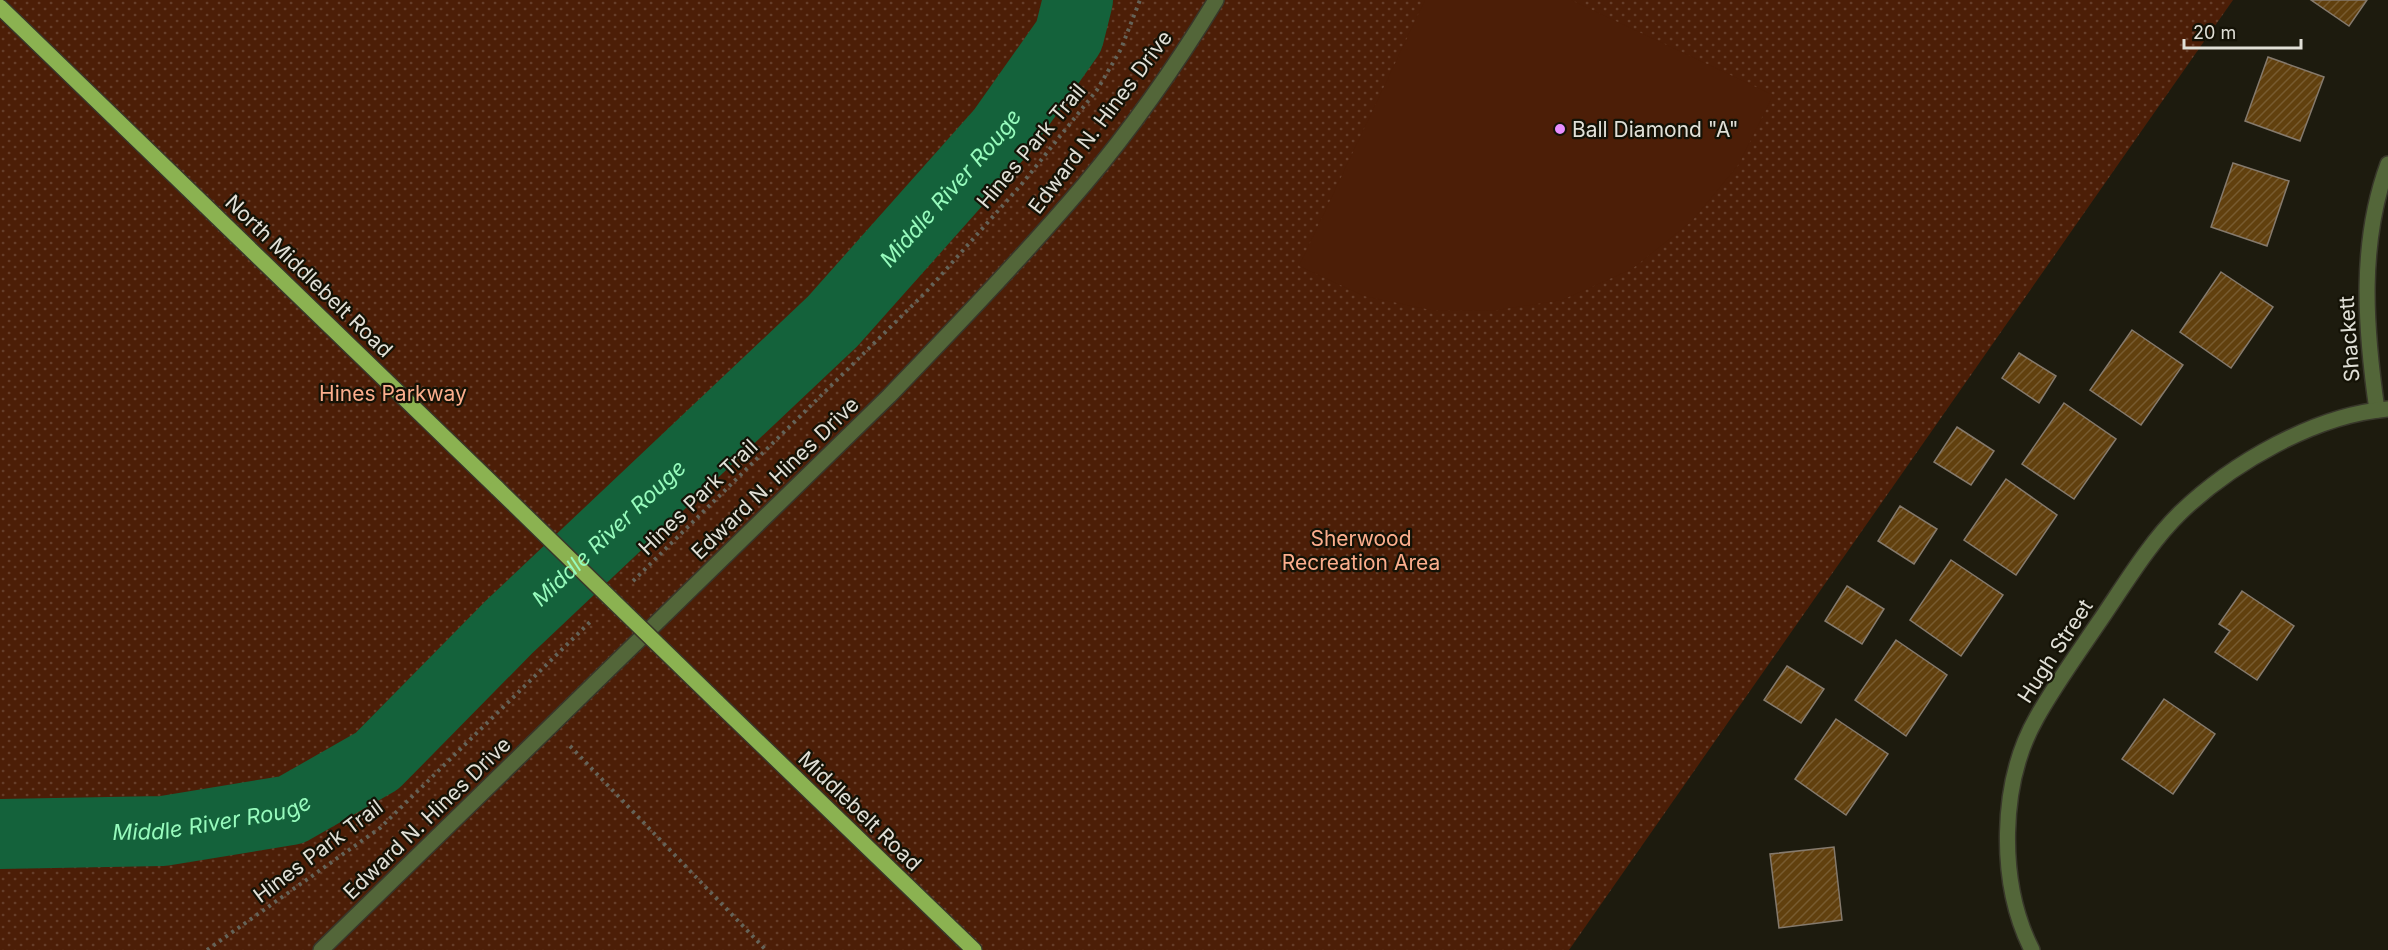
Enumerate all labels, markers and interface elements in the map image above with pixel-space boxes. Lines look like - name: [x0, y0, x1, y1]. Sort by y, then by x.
- scale bar: [2184, 12, 2301, 50]
- text: 20 m: [2193, 22, 2236, 43]
- street label: Edward N. Hines Drive: [1023, 25, 1177, 219]
- street label: Hines Park Trail: [971, 78, 1091, 214]
- water label: Middle River Rouge: [874, 104, 1026, 272]
- place label: Ball Diamond "A": [1572, 117, 1739, 142]
- marker: Ball Diamond "A": [1553, 122, 1567, 136]
- street label: North Middlebelt Road: [220, 190, 398, 362]
- street label: Shackett: [2334, 295, 2364, 383]
- park label: Hines Parkway: [319, 381, 467, 406]
- street label: Edward N. Hines Drive: [686, 392, 864, 564]
- street label: Hines Park Trail: [633, 434, 763, 560]
- water label: Middle River Rouge: [527, 454, 691, 611]
- park label: Sherwood Recreation Area: [1282, 526, 1440, 575]
- street label: Hugh Street: [2012, 594, 2098, 707]
- street label: Edward N. Hines Drive: [338, 732, 516, 904]
- street label: Middlebelt Road: [793, 746, 927, 876]
- water label: Middle River Rouge: [112, 788, 316, 845]
- street label: Hines Park Trail: [248, 794, 388, 908]

